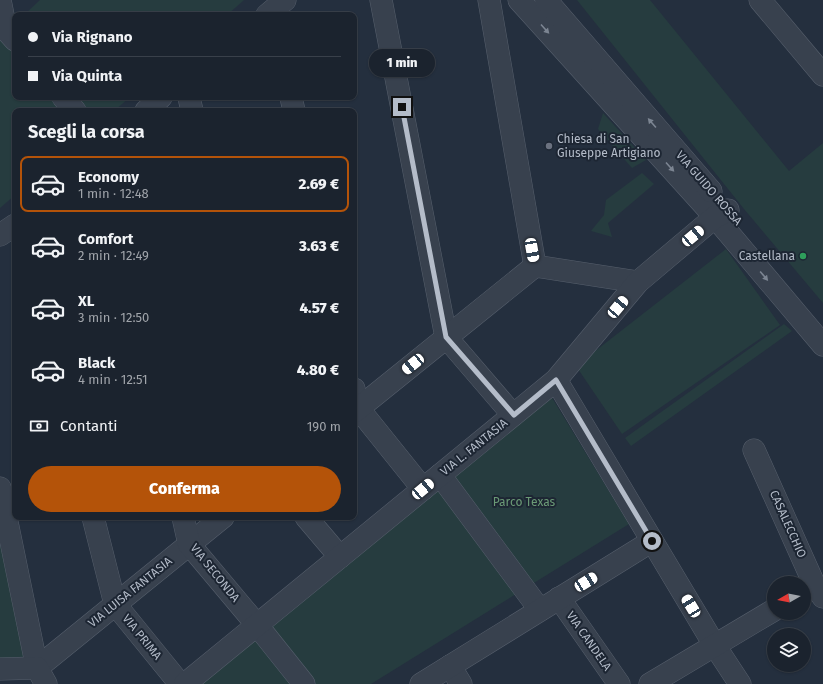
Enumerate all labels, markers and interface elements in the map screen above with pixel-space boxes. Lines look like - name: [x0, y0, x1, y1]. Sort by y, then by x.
- one-way arrow: [541, 24, 550, 34]
- text: Via Rignano: [52, 28, 133, 46]
- callout: 1 min: [369, 49, 435, 77]
- text: 1 min: [386, 55, 418, 70]
- text: Via Quinta: [52, 67, 122, 85]
- route end: [393, 98, 411, 116]
- one-way arrow: [648, 118, 657, 128]
- text: Scegli la corsa: [28, 121, 145, 143]
- place label: Chiesa di San Giuseppe Artigiano: [557, 132, 660, 160]
- marker: Chiesa di San Giuseppe Artigiano: [544, 141, 554, 151]
- street label: VIA GUIDO ROSSA: [673, 148, 745, 228]
- one-way arrow: [665, 162, 675, 172]
- icon: car: [30, 166, 66, 202]
- text: Economy: [78, 168, 139, 186]
- text: 2.69 €: [298, 175, 339, 193]
- text: 1 min · 12:48: [78, 186, 149, 201]
- car: [680, 224, 706, 248]
- icon: car: [30, 228, 66, 264]
- text: Comfort: [78, 230, 134, 248]
- text: 3.63 €: [299, 237, 339, 255]
- car: [524, 237, 540, 263]
- text: 2 min · 12:49: [78, 248, 149, 263]
- place label: Castellana: [739, 249, 795, 263]
- marker: Castellana: [798, 251, 808, 261]
- one-way arrow: [760, 270, 769, 281]
- icon: car: [30, 290, 66, 326]
- text: XL: [78, 292, 94, 310]
- car: [606, 294, 630, 320]
- text: 4.57 €: [299, 299, 339, 317]
- text: 3 min · 12:50: [78, 310, 149, 325]
- icon: car: [30, 352, 66, 388]
- car: [400, 352, 426, 376]
- text: Black: [78, 354, 115, 372]
- text: 4.80 €: [297, 361, 339, 379]
- text: 4 min · 12:51: [78, 372, 148, 387]
- icon: cash: [28, 415, 50, 437]
- street label: VIA L. FANTASIA: [438, 416, 510, 478]
- text: Contanti: [60, 417, 118, 435]
- text: 190 m: [307, 419, 341, 434]
- button: Conferma: [28, 466, 341, 512]
- car: [410, 477, 436, 501]
- street label: CASALECCHIO: [767, 488, 809, 560]
- park label: Parco Texas: [493, 495, 556, 509]
- route start: [643, 532, 661, 550]
- street label: VIA SECONDA: [187, 541, 243, 605]
- street label: VIA LUISA FANTASIA: [85, 554, 175, 630]
- car: [573, 571, 599, 593]
- north arrow: [767, 576, 811, 620]
- map controls: [767, 576, 811, 672]
- car: [680, 593, 702, 619]
- street label: VIA CANDELA: [563, 609, 615, 673]
- street label: VIA PRIMA: [119, 612, 165, 663]
- button: layers: [767, 628, 811, 672]

